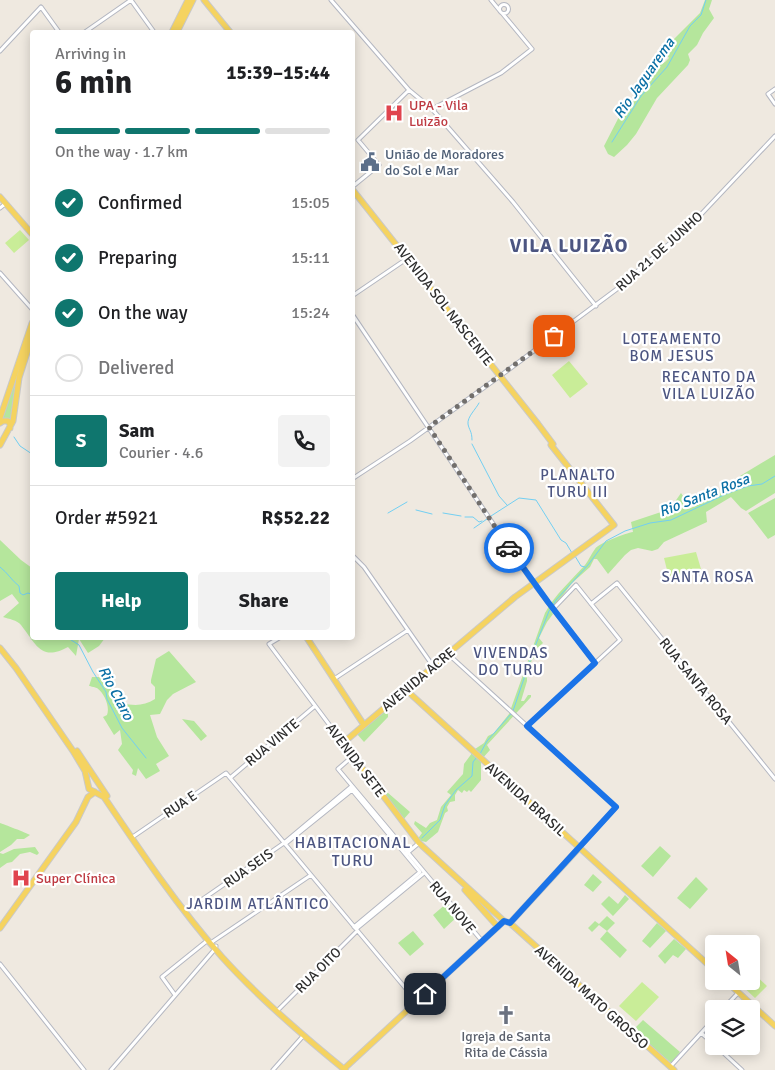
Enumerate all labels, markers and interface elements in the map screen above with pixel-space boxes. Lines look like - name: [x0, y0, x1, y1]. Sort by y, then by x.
- water label: Rio Jaguarema: [610, 34, 679, 122]
- text: Arriving in: [55, 44, 126, 64]
- text: 15:39–15:44: [226, 61, 330, 85]
- text: 6 min: [55, 63, 132, 102]
- place label: UPA - Vila Luizão: [409, 97, 468, 130]
- hospital icon: UPA - Vila Luizão: [383, 102, 405, 124]
- text: On the way · 1.7 km: [55, 142, 188, 162]
- place label: União de Moradores do Sol e Mar: [385, 146, 504, 179]
- public building icon: União de Moradores do Sol e Mar: [359, 151, 381, 173]
- icon: check: [55, 189, 83, 217]
- text: Confirmed: [98, 191, 182, 215]
- text: 15:05: [291, 193, 330, 213]
- street label: RUA 21 DE JUNHO: [612, 208, 706, 295]
- district label: VILA LUIZÃO: [510, 234, 628, 258]
- street label: AVENIDA SOL NASCENTE: [390, 239, 497, 369]
- icon: check: [55, 244, 83, 272]
- text: Preparing: [98, 246, 177, 270]
- text: 15:11: [291, 248, 330, 268]
- icon: check: [55, 299, 83, 327]
- text: On the way: [98, 301, 188, 325]
- text: 15:24: [291, 303, 330, 323]
- pin: [533, 315, 575, 357]
- icon: bag: [540, 322, 568, 350]
- district label: LOTEAMENTO BOM JESUS: [622, 330, 722, 365]
- text: Delivered: [98, 356, 174, 380]
- district label: RECANTO DA VILA LUIZÃO: [662, 368, 756, 403]
- button: phone: [278, 415, 330, 467]
- text: Sam: [119, 419, 155, 443]
- text: S: [76, 429, 86, 453]
- text: Courier · 4.6: [119, 443, 203, 463]
- district label: PLANALTO TURU III: [540, 466, 616, 501]
- water label: Rio Santa Rosa: [656, 469, 752, 520]
- text: Order #5921: [55, 506, 158, 530]
- text: R$52.22: [262, 506, 330, 530]
- courier: [484, 523, 534, 573]
- icon: car: [495, 534, 523, 562]
- district label: SANTA ROSA: [662, 568, 754, 586]
- button: Help: [55, 572, 188, 630]
- button: Share: [198, 572, 330, 630]
- street label: RUA SANTA ROSA: [656, 635, 736, 728]
- street label: AVENIDA ACRE: [378, 644, 459, 715]
- district label: VIVENDAS DO TURU: [473, 644, 549, 679]
- water label: Rio Claro: [94, 663, 138, 724]
- street label: RUA VINTE: [242, 715, 303, 770]
- street label: AVENIDA SETE: [322, 720, 389, 801]
- street label: AVENIDA BRASIL: [482, 759, 569, 840]
- street label: RUA E: [160, 787, 200, 822]
- district label: HABITACIONAL TURU: [294, 833, 412, 871]
- street label: RUA SEIS: [220, 845, 276, 892]
- hospital icon: Super Clínica: [10, 867, 32, 889]
- place label: Super Clínica: [36, 870, 116, 887]
- street label: RUA NOVE: [426, 878, 480, 937]
- district label: JARDIM ATLÂNTICO: [186, 895, 330, 913]
- north arrow: [705, 935, 760, 990]
- map controls: [705, 935, 760, 1055]
- street label: AVENIDA MATO GROSSO: [531, 942, 652, 1053]
- street label: RUA OITO: [292, 944, 345, 997]
- pin: [404, 973, 446, 1015]
- icon: home: [411, 980, 439, 1008]
- button: layers: [705, 1000, 760, 1055]
- church icon: Igreja de Santa Rita de Cássia: [495, 1004, 517, 1026]
- place label: Igreja de Santa Rita de Cássia: [461, 1028, 551, 1061]

